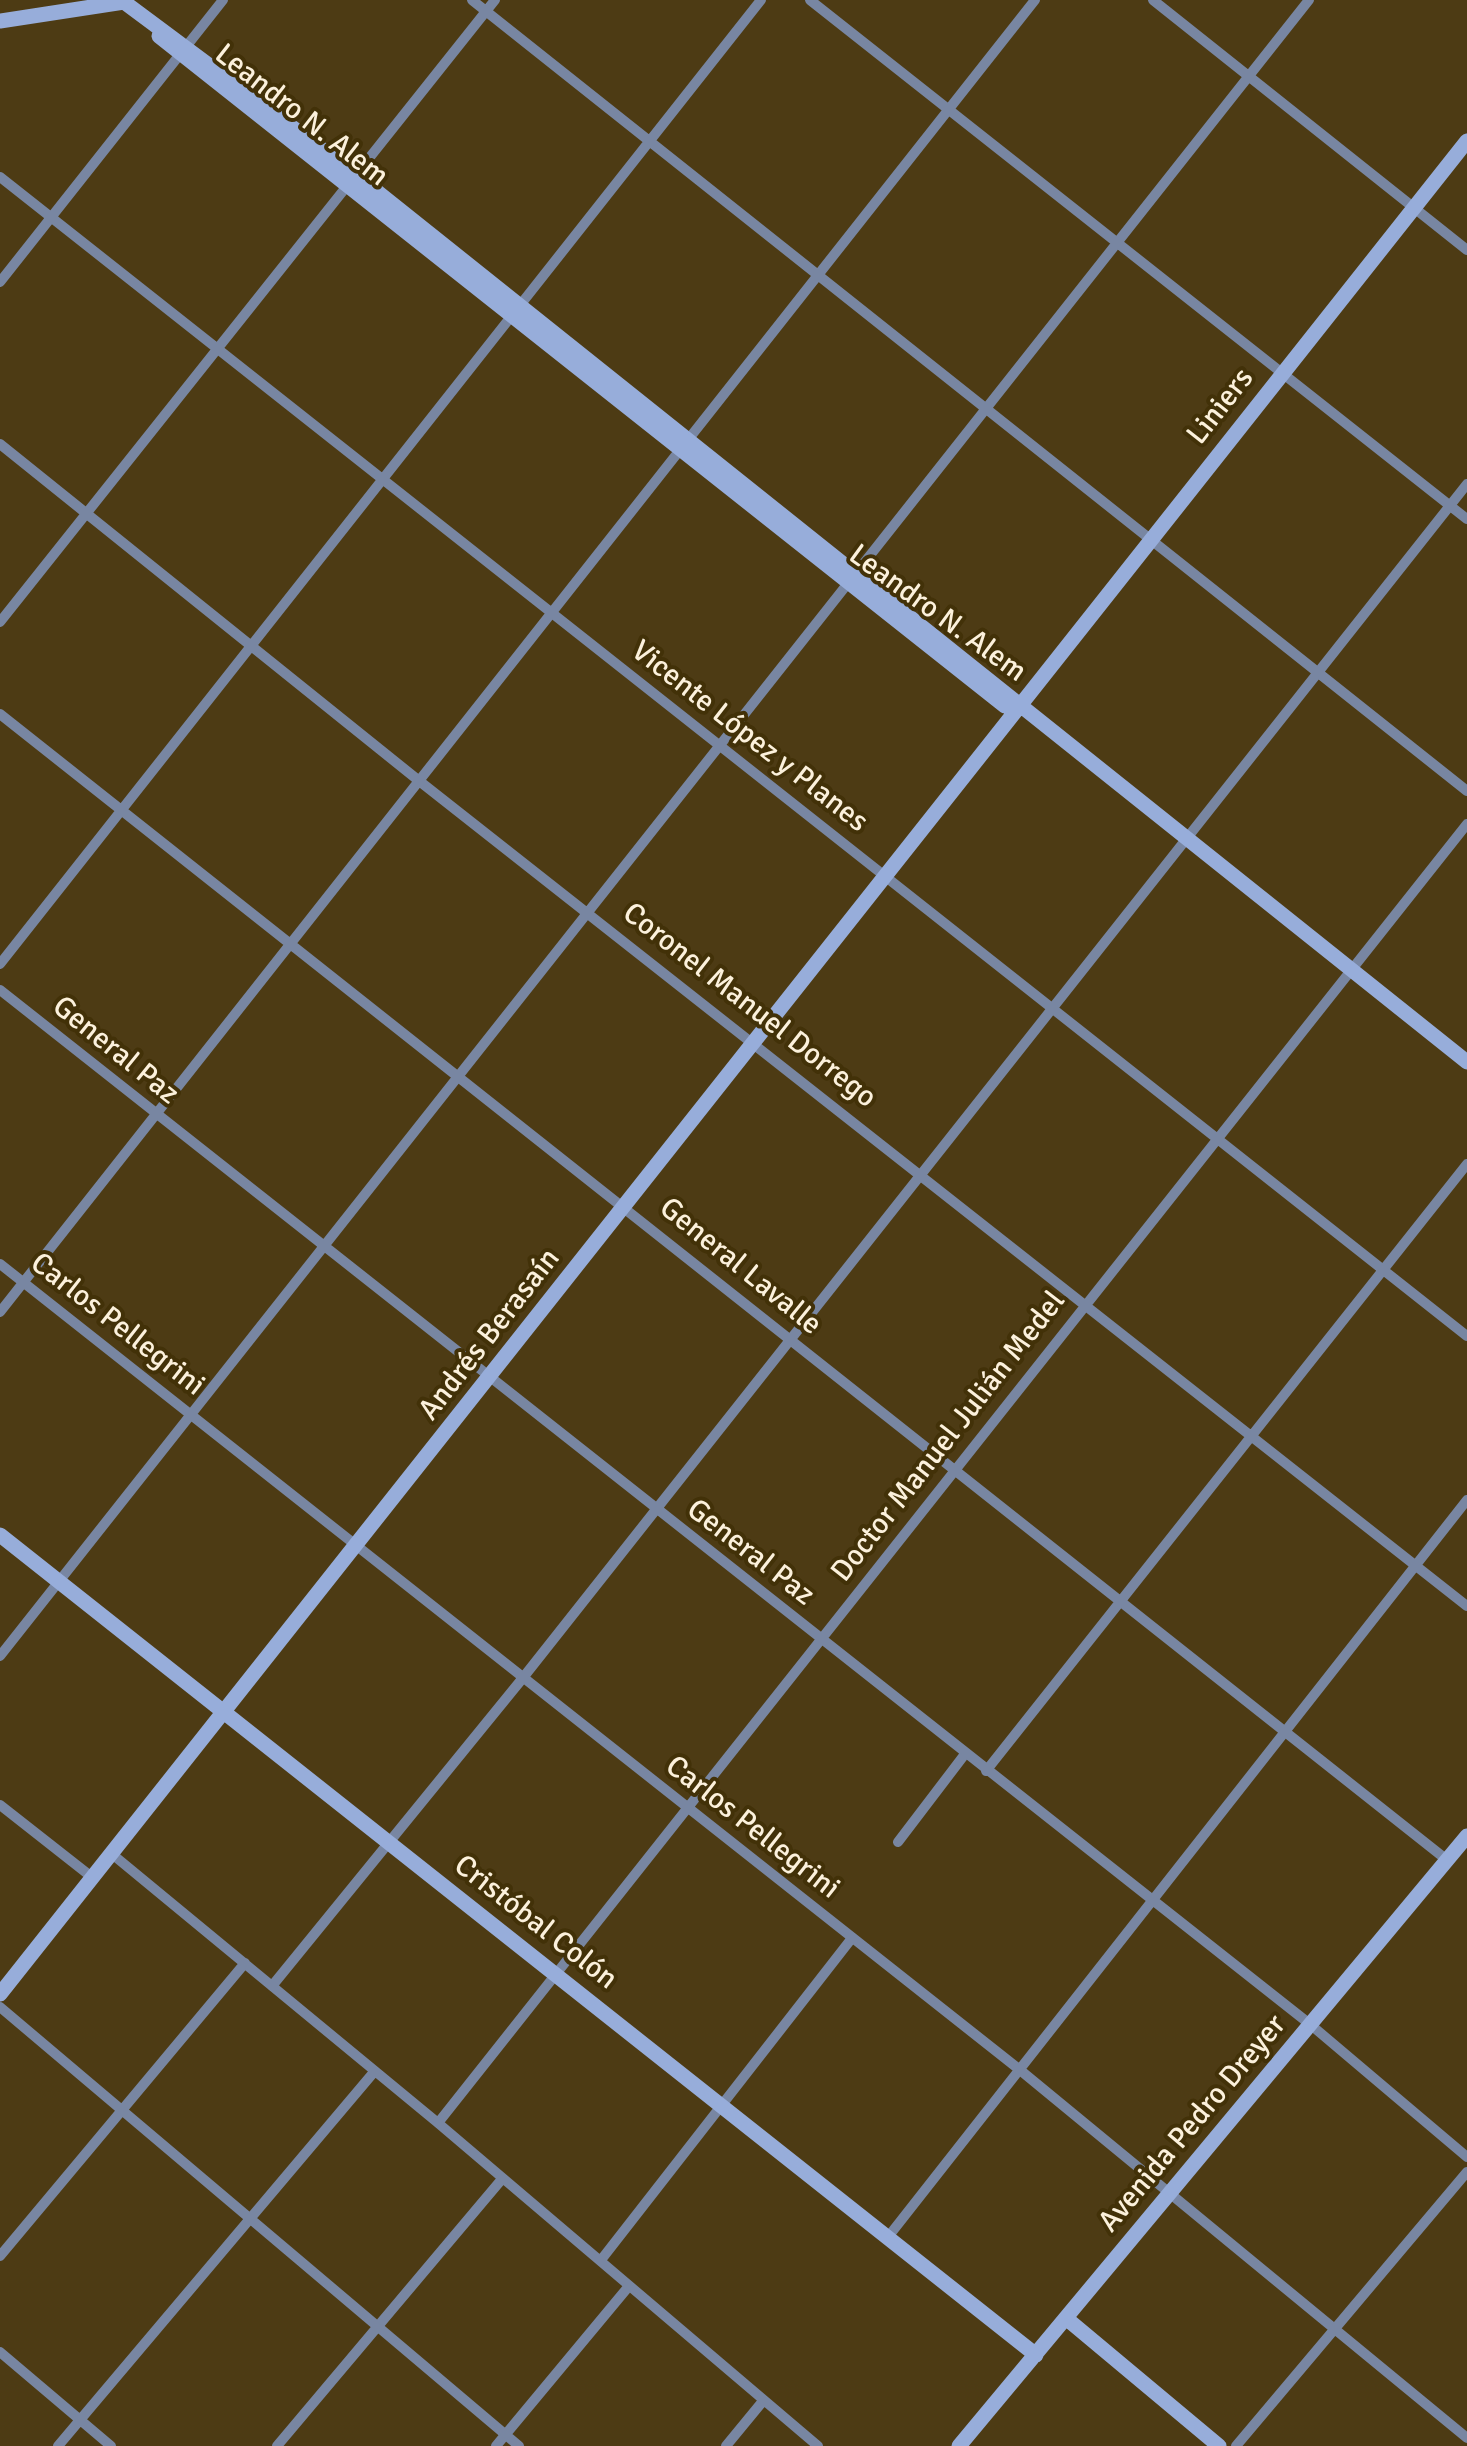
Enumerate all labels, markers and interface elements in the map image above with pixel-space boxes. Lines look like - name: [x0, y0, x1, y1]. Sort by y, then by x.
- street label: Leandro N. Alem: [207, 37, 395, 195]
- street label: Liniers: [1180, 362, 1262, 452]
- street label: Leandro N. Alem: [841, 538, 1033, 690]
- street label: Vicente López y Planes: [624, 633, 874, 841]
- street label: Coronel Manuel Dorrego: [615, 896, 883, 1116]
- street label: General Paz: [45, 989, 185, 1113]
- street label: General Lavalle: [652, 1191, 828, 1343]
- street label: Andrés Berasaín: [412, 1242, 568, 1428]
- street label: Carlos Pellegrini: [23, 1246, 211, 1404]
- street label: Doctor Manuel Julián Medel: [824, 1284, 1074, 1590]
- street label: General Paz: [679, 1492, 821, 1614]
- street label: Carlos Pellegrini: [658, 1749, 846, 1907]
- street label: Cristóbal Colón: [446, 1848, 624, 1998]
- street label: Avenida Pedro Dreyer: [1092, 2008, 1294, 2240]

